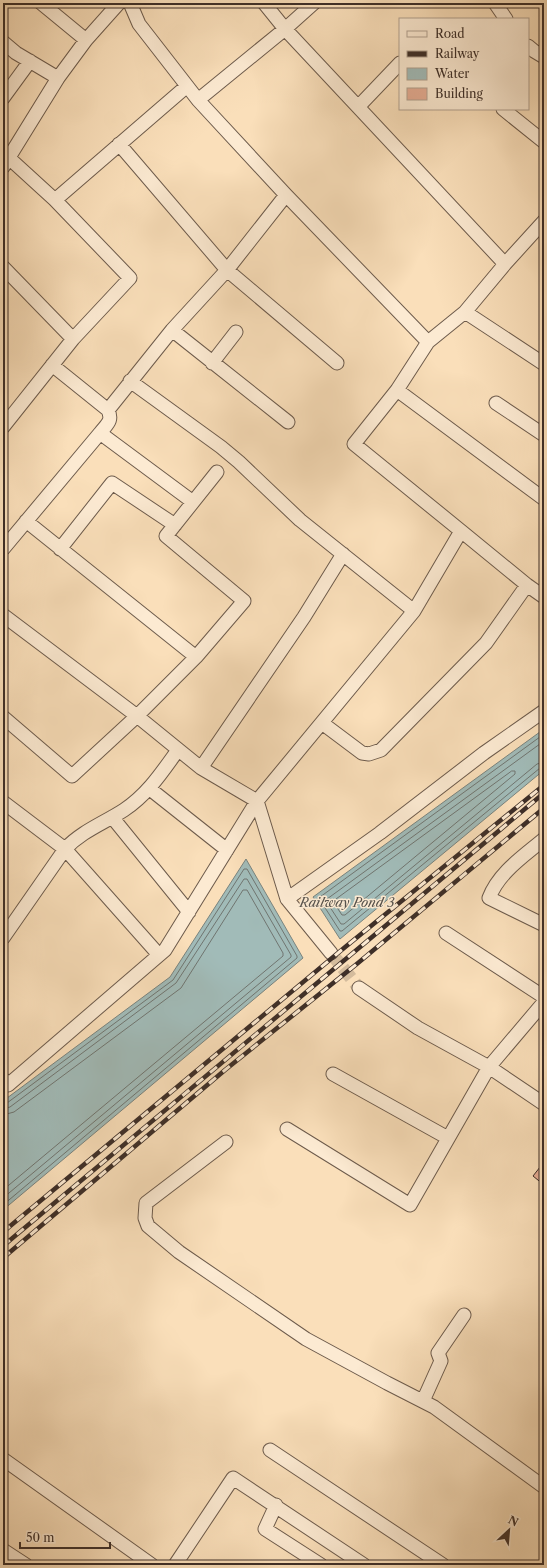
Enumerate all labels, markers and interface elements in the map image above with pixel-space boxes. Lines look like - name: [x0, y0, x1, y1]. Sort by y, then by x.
- legend: [399, 18, 529, 110]
- text: Road: [435, 26, 465, 41]
- text: Railway: [435, 46, 480, 61]
- text: Water: [434, 66, 469, 81]
- text: Building: [435, 86, 483, 101]
- water label: Railway Pond 3: [299, 894, 395, 910]
- north arrow: [489, 1510, 529, 1550]
- text: N: [506, 1513, 521, 1530]
- scale bar: [20, 1524, 110, 1550]
- text: 50 m: [26, 1530, 55, 1545]

